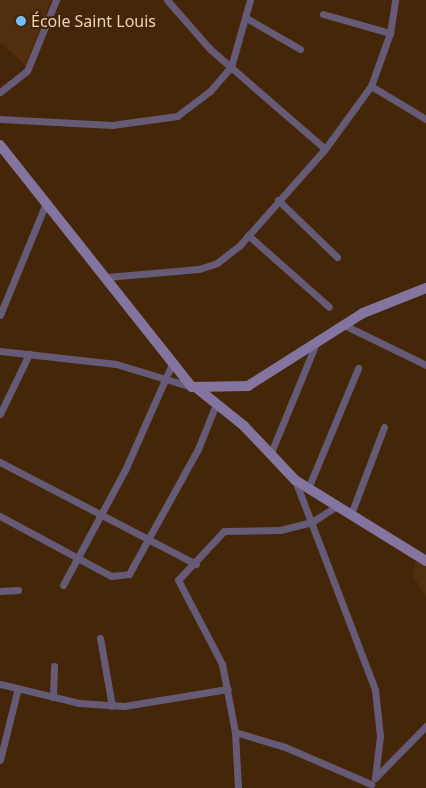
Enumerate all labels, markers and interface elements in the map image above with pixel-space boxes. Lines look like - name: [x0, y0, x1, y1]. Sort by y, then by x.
- place label: École Saint Louis: [31, 11, 156, 31]
- marker: École Saint Louis: [15, 15, 27, 27]

